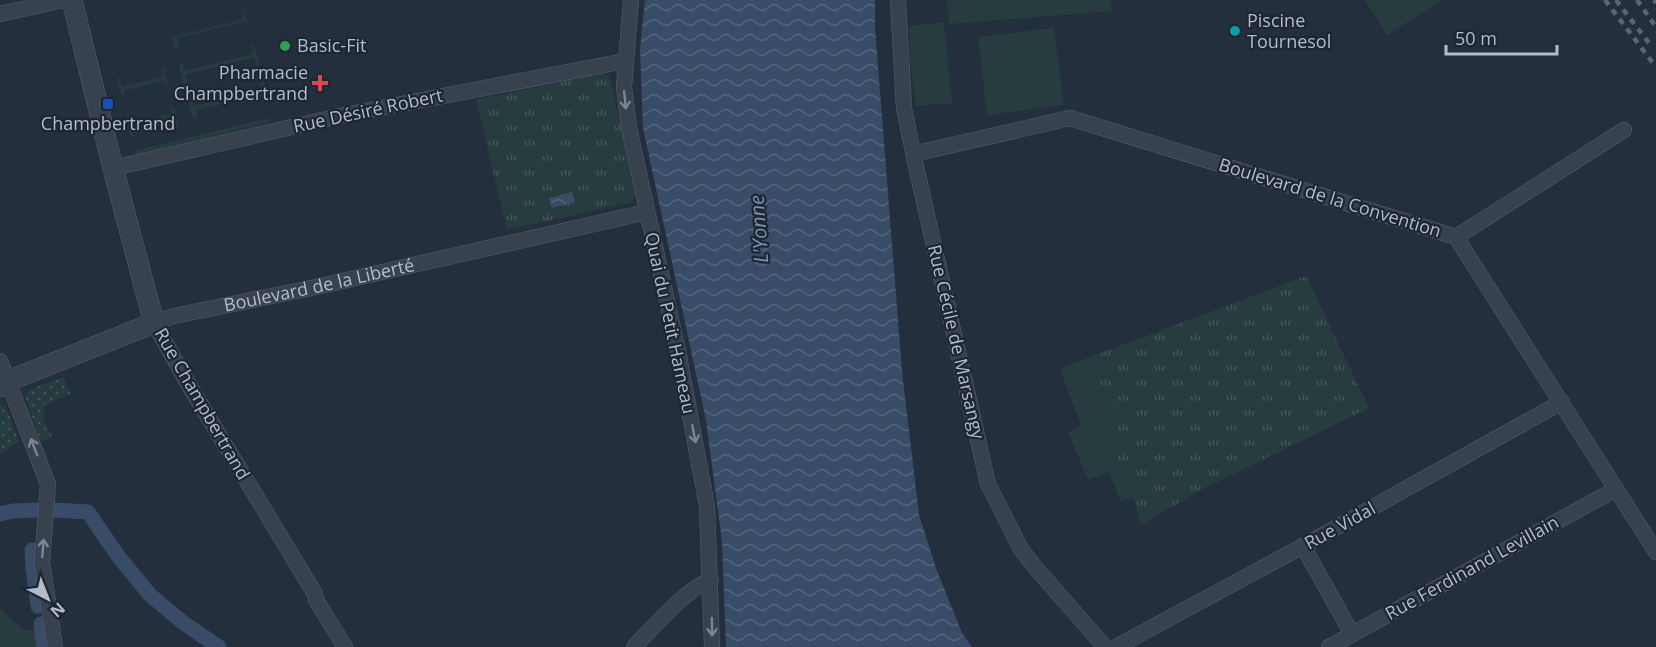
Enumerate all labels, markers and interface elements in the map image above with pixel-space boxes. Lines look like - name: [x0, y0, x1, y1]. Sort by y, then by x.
- place label: Piscine Tournesol: [1247, 8, 1331, 53]
- scale bar: [1446, 18, 1557, 56]
- marker: Piscine Tournesol: [1228, 24, 1242, 38]
- text: 50 m: [1455, 26, 1497, 50]
- place label: Basic-Fit: [297, 33, 366, 57]
- marker: Basic-Fit: [278, 39, 292, 53]
- place label: Pharmacie Champbertrand: [174, 60, 308, 105]
- marker: Pharmacie Champbertrand: [313, 76, 327, 90]
- street label: Rue Désiré Robert: [291, 82, 445, 138]
- one-way arrow: [620, 90, 631, 110]
- marker: Champbertrand: [101, 97, 115, 111]
- place label: Champbertrand: [41, 111, 175, 135]
- street label: Boulevard de la Convention: [1216, 152, 1444, 242]
- water label: L'Yonne: [743, 194, 774, 264]
- street label: Quai du Petit Hameau: [640, 230, 702, 416]
- street label: Rue Cécile de Marsangy: [923, 242, 991, 442]
- street label: Boulevard de la Liberté: [221, 252, 416, 317]
- street label: Rue Champbertrand: [150, 323, 256, 484]
- one-way arrow: [689, 424, 700, 443]
- one-way arrow: [27, 439, 38, 457]
- street label: Rue Vidal: [1300, 496, 1379, 554]
- street label: Rue Ferdinand Levillain: [1381, 509, 1562, 625]
- one-way arrow: [38, 538, 49, 558]
- north arrow: [18, 569, 78, 629]
- text: N: [46, 598, 70, 623]
- one-way arrow: [706, 617, 718, 637]

